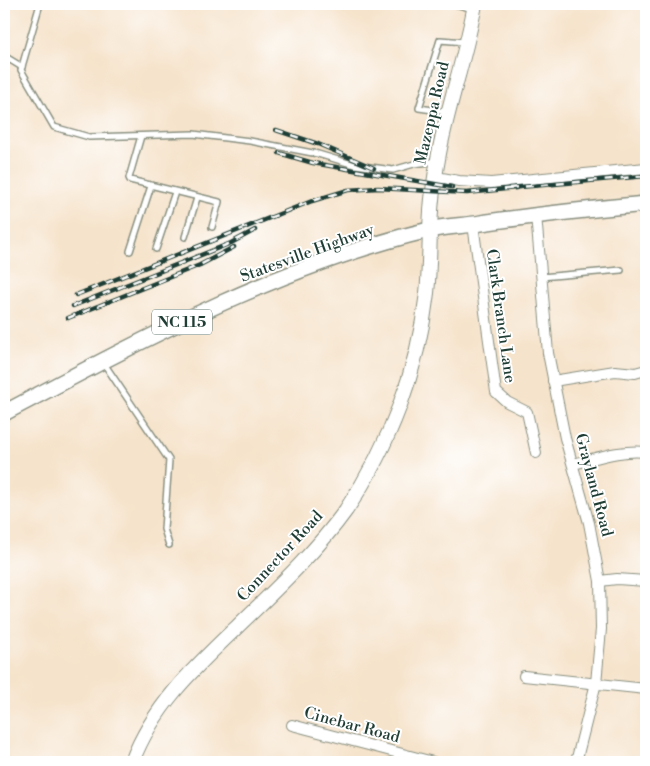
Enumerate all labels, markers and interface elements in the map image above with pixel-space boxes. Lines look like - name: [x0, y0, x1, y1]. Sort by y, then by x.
- street label: Mazeppa Road: [410, 60, 454, 166]
- street label: Statesville Highway: [237, 219, 377, 287]
- street label: Clark Branch Lane: [482, 248, 520, 384]
- road number: NC 115: [152, 310, 212, 334]
- street label: Grayland Road: [571, 431, 617, 539]
- street label: Connector Road: [233, 506, 327, 606]
- street label: Cinebar Road: [302, 703, 402, 747]

